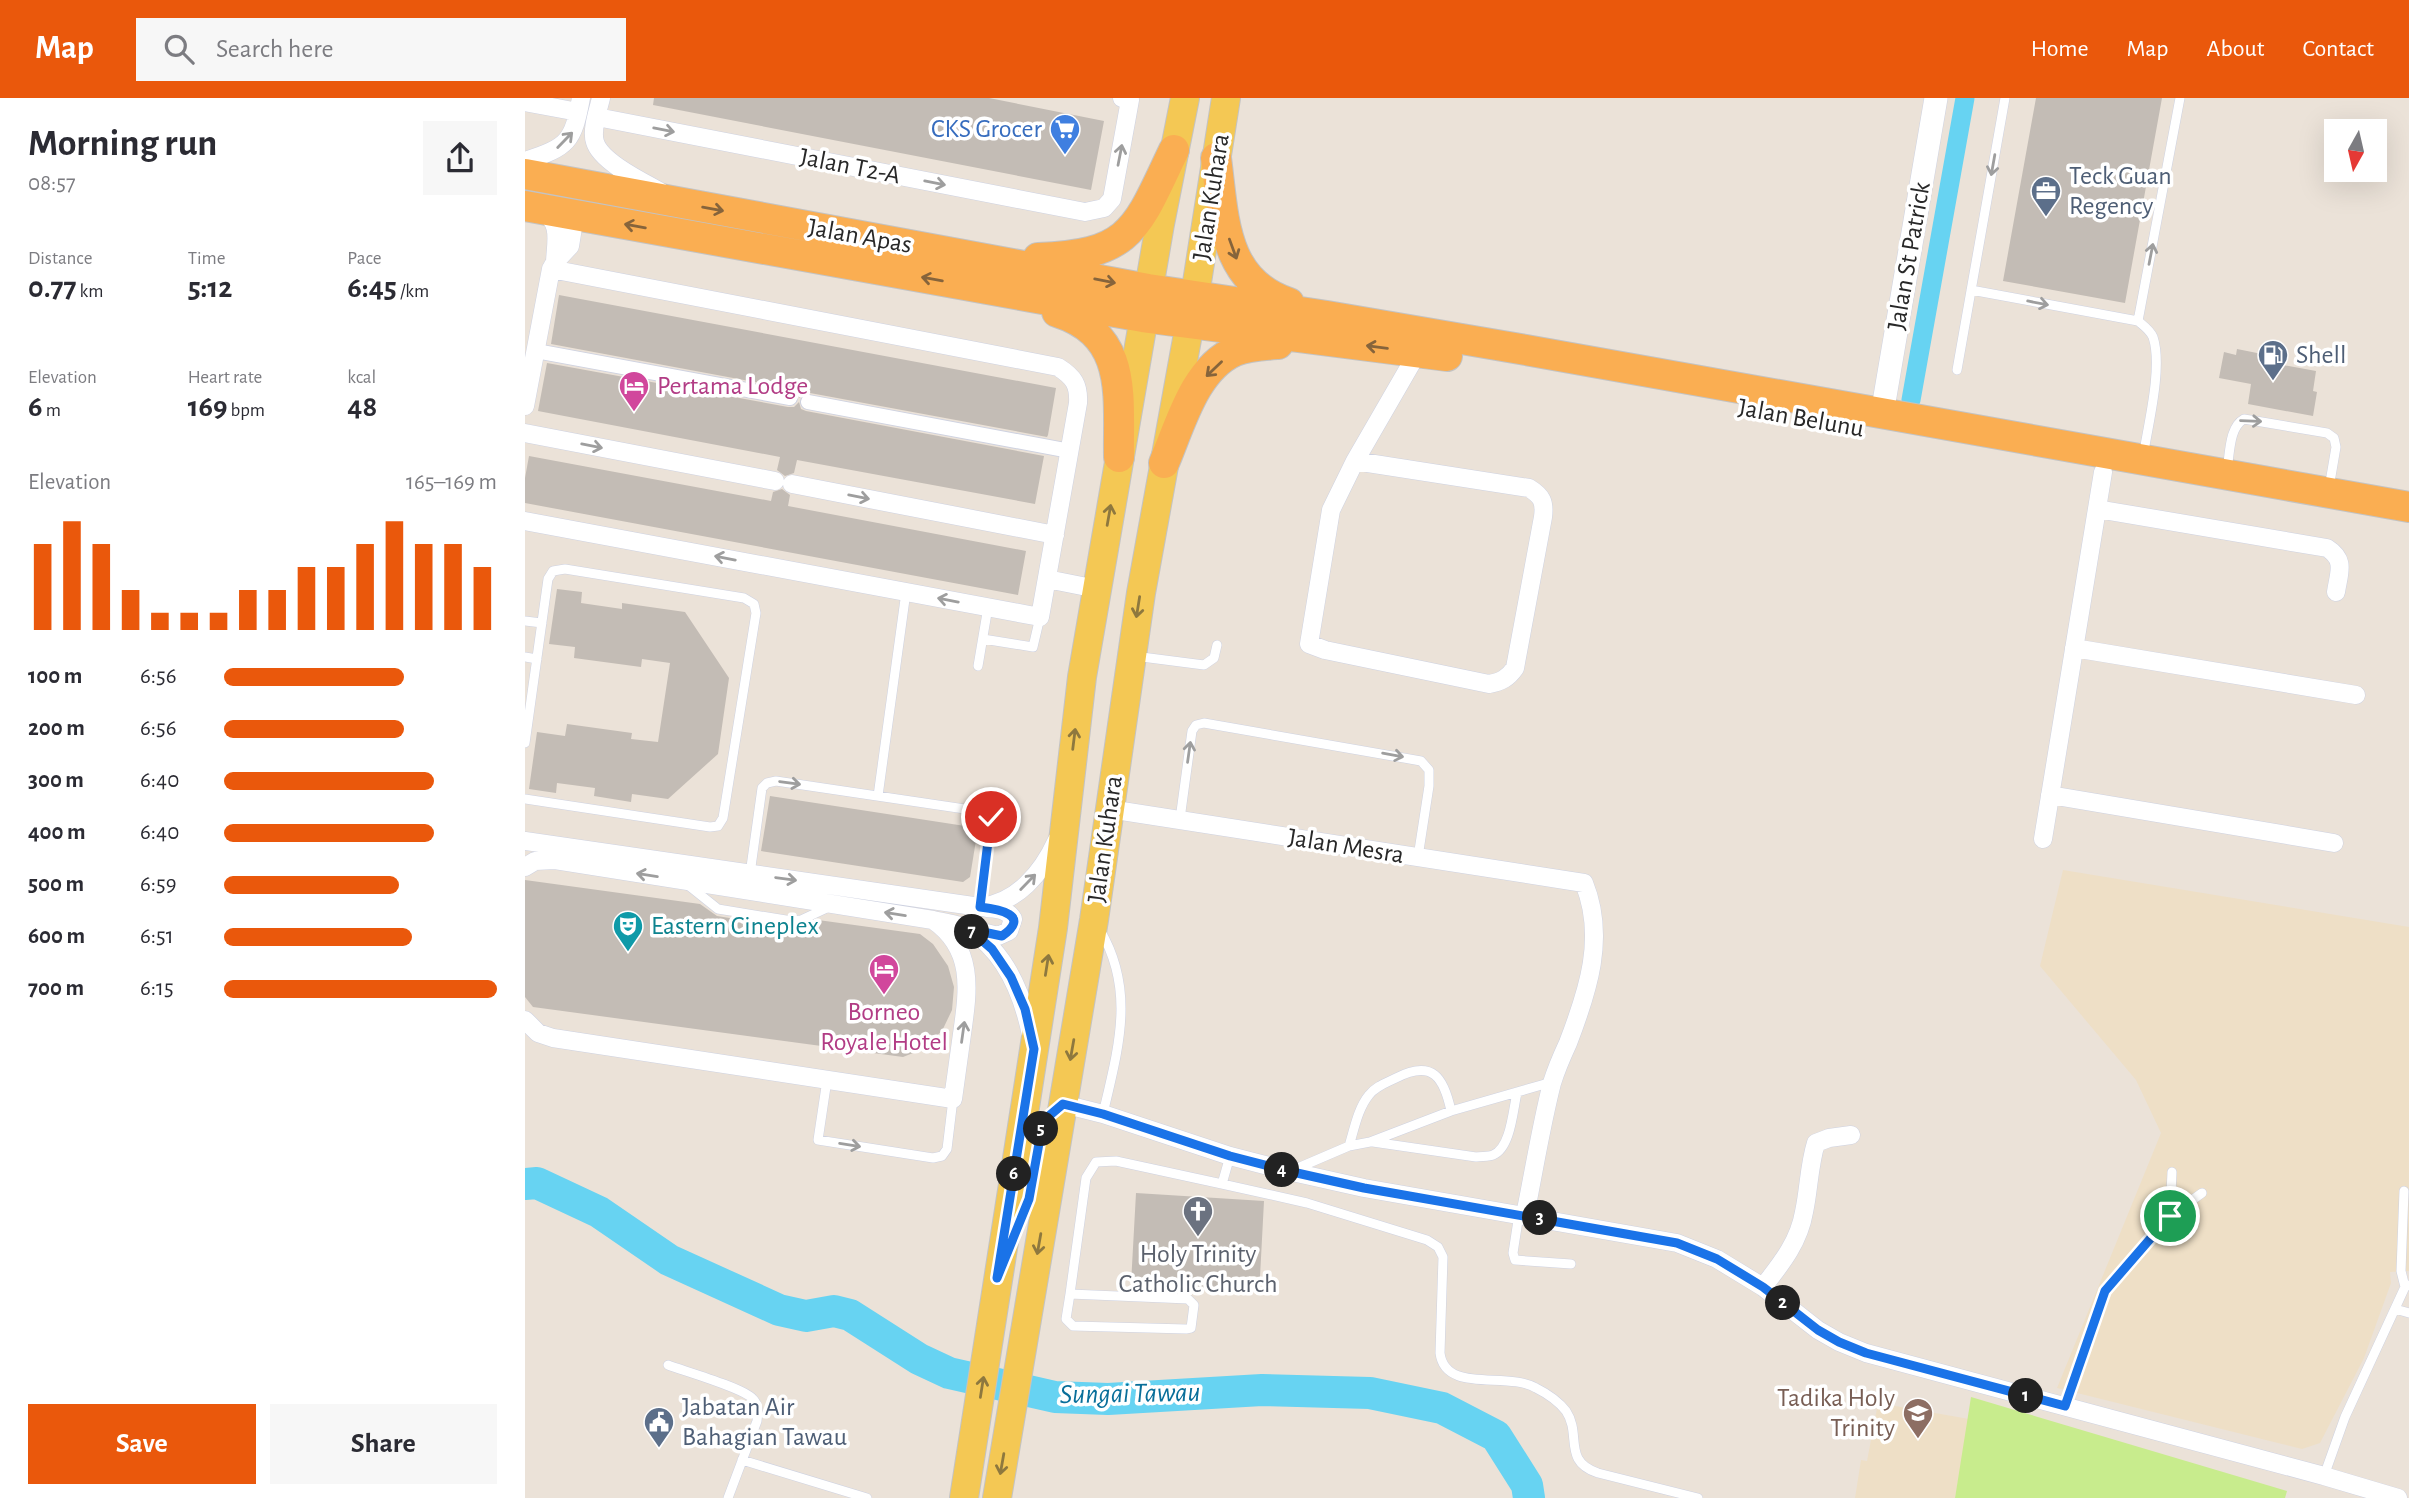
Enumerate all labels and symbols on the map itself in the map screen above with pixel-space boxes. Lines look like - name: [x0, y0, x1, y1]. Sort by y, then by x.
- supermarket icon: CKS Grocer: [1048, 112, 1082, 156]
- place label: CKS Grocer: [931, 116, 1043, 142]
- north arrow: [2324, 119, 2387, 182]
- one-way arrow: [652, 124, 675, 137]
- one-way arrow: [557, 131, 573, 149]
- street label: Jalan Kuhara: [1188, 132, 1234, 262]
- street label: Jalan T2-A: [798, 144, 902, 188]
- one-way arrow: [1113, 144, 1127, 167]
- one-way arrow: [1986, 153, 1999, 176]
- place label: Teck Guan Regency: [2069, 163, 2172, 219]
- office icon: Teck Guan Regency: [2029, 174, 2063, 218]
- one-way arrow: [923, 176, 946, 190]
- street label: Jalan St Patrick: [1883, 180, 1935, 332]
- one-way arrow: [701, 202, 724, 216]
- street label: Jalan Apas: [806, 214, 914, 258]
- one-way arrow: [624, 219, 647, 232]
- one-way arrow: [1228, 237, 1240, 259]
- one-way arrow: [2145, 243, 2158, 266]
- one-way arrow: [921, 272, 944, 285]
- one-way arrow: [1093, 275, 1116, 288]
- one-way arrow: [2026, 296, 2049, 310]
- fuel station icon: Shell: [2256, 338, 2290, 382]
- one-way arrow: [1366, 341, 1388, 354]
- place label: Shell: [2296, 342, 2346, 368]
- one-way arrow: [1205, 360, 1222, 377]
- hotel icon: Pertama Lodge: [617, 369, 651, 413]
- place label: Pertama Lodge: [657, 373, 808, 399]
- street label: Jalan Belunu: [1736, 394, 1866, 442]
- one-way arrow: [2239, 415, 2262, 428]
- one-way arrow: [580, 440, 603, 453]
- one-way arrow: [847, 491, 870, 505]
- one-way arrow: [1103, 504, 1117, 527]
- one-way arrow: [714, 551, 737, 565]
- one-way arrow: [937, 593, 960, 606]
- one-way arrow: [1131, 596, 1144, 618]
- one-way arrow: [1068, 729, 1081, 751]
- one-way arrow: [1183, 741, 1196, 764]
- one-way arrow: [1381, 749, 1404, 763]
- street label: Jalan Kuhara: [1083, 774, 1127, 904]
- one-way arrow: [778, 777, 801, 790]
- pin: [961, 787, 1021, 847]
- street label: Jalan Mesra: [1286, 824, 1406, 868]
- one-way arrow: [636, 868, 659, 881]
- one-way arrow: [775, 873, 797, 886]
- one-way arrow: [1020, 873, 1037, 890]
- one-way arrow: [885, 907, 907, 920]
- theatre icon: Eastern Cineplex: [611, 909, 645, 953]
- place label: Eastern Cineplex: [651, 913, 819, 939]
- pin: 7: [955, 914, 989, 950]
- hotel icon: Borneo Royale Hotel: [867, 952, 901, 996]
- one-way arrow: [1041, 954, 1054, 977]
- place label: Borneo Royale Hotel: [820, 999, 948, 1055]
- one-way arrow: [956, 1021, 969, 1044]
- one-way arrow: [1065, 1039, 1078, 1061]
- pin: 5: [1023, 1112, 1059, 1146]
- one-way arrow: [838, 1139, 861, 1152]
- pin: 4: [1265, 1152, 1299, 1188]
- pin: 6: [997, 1156, 1031, 1192]
- pin: [2140, 1186, 2200, 1246]
- church icon: Holy Trinity Catholic Church: [1181, 1194, 1215, 1238]
- pin: 3: [1523, 1200, 1557, 1236]
- one-way arrow: [1032, 1232, 1045, 1255]
- place label: Holy Trinity Catholic Church: [1118, 1241, 1278, 1297]
- pin: 2: [1765, 1286, 1801, 1320]
- one-way arrow: [976, 1376, 989, 1398]
- pin: 1: [2009, 1378, 2043, 1414]
- water label: Sungai Tawau: [1059, 1379, 1201, 1409]
- place label: Tadika Holy Trinity: [1777, 1385, 1895, 1441]
- place label: Jabatan Air Bahagian Tawau: [682, 1394, 847, 1450]
- school or university icon: Tadika Holy Trinity: [1901, 1396, 1935, 1440]
- public building icon: Jabatan Air Bahagian Tawau: [642, 1405, 676, 1449]
- one-way arrow: [995, 1452, 1009, 1475]

